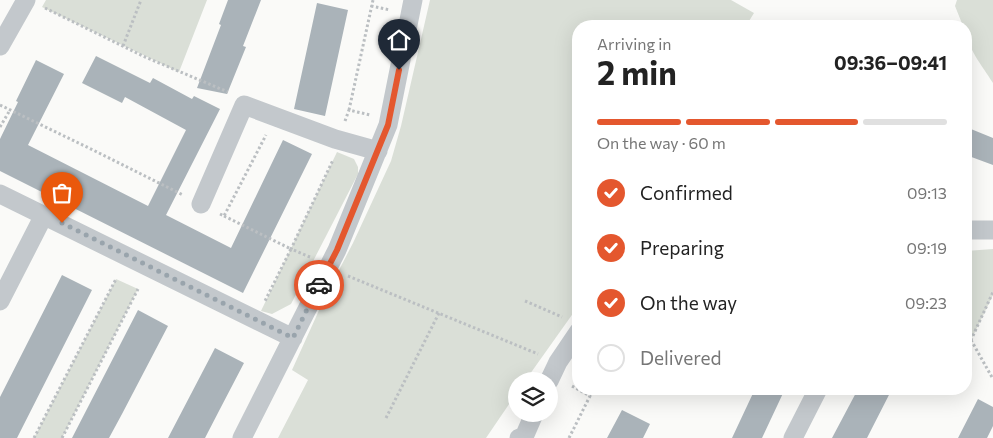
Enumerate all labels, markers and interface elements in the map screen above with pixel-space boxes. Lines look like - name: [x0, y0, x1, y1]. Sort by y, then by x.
- pin: [378, 19, 420, 70]
- icon: home: [385, 26, 413, 54]
- text: Arriving in: [597, 34, 671, 53]
- text: 09:36–09:41: [834, 51, 947, 74]
- text: 2 min: [597, 52, 677, 92]
- text: On the way · 60 m: [597, 133, 726, 152]
- pin: [41, 172, 83, 223]
- icon: bag: [48, 179, 76, 207]
- icon: check: [597, 179, 625, 207]
- text: Confirmed: [640, 181, 733, 204]
- text: 09:13: [907, 183, 947, 202]
- icon: check: [597, 234, 625, 262]
- text: Preparing: [640, 236, 724, 259]
- text: 09:19: [907, 238, 947, 257]
- courier: [294, 260, 344, 310]
- icon: car: [305, 271, 333, 299]
- icon: check: [597, 289, 625, 317]
- text: On the way: [640, 291, 737, 314]
- text: 09:23: [905, 293, 947, 312]
- text: Delivered: [640, 346, 721, 369]
- map controls: [508, 372, 558, 422]
- button: layers: [508, 372, 558, 422]

